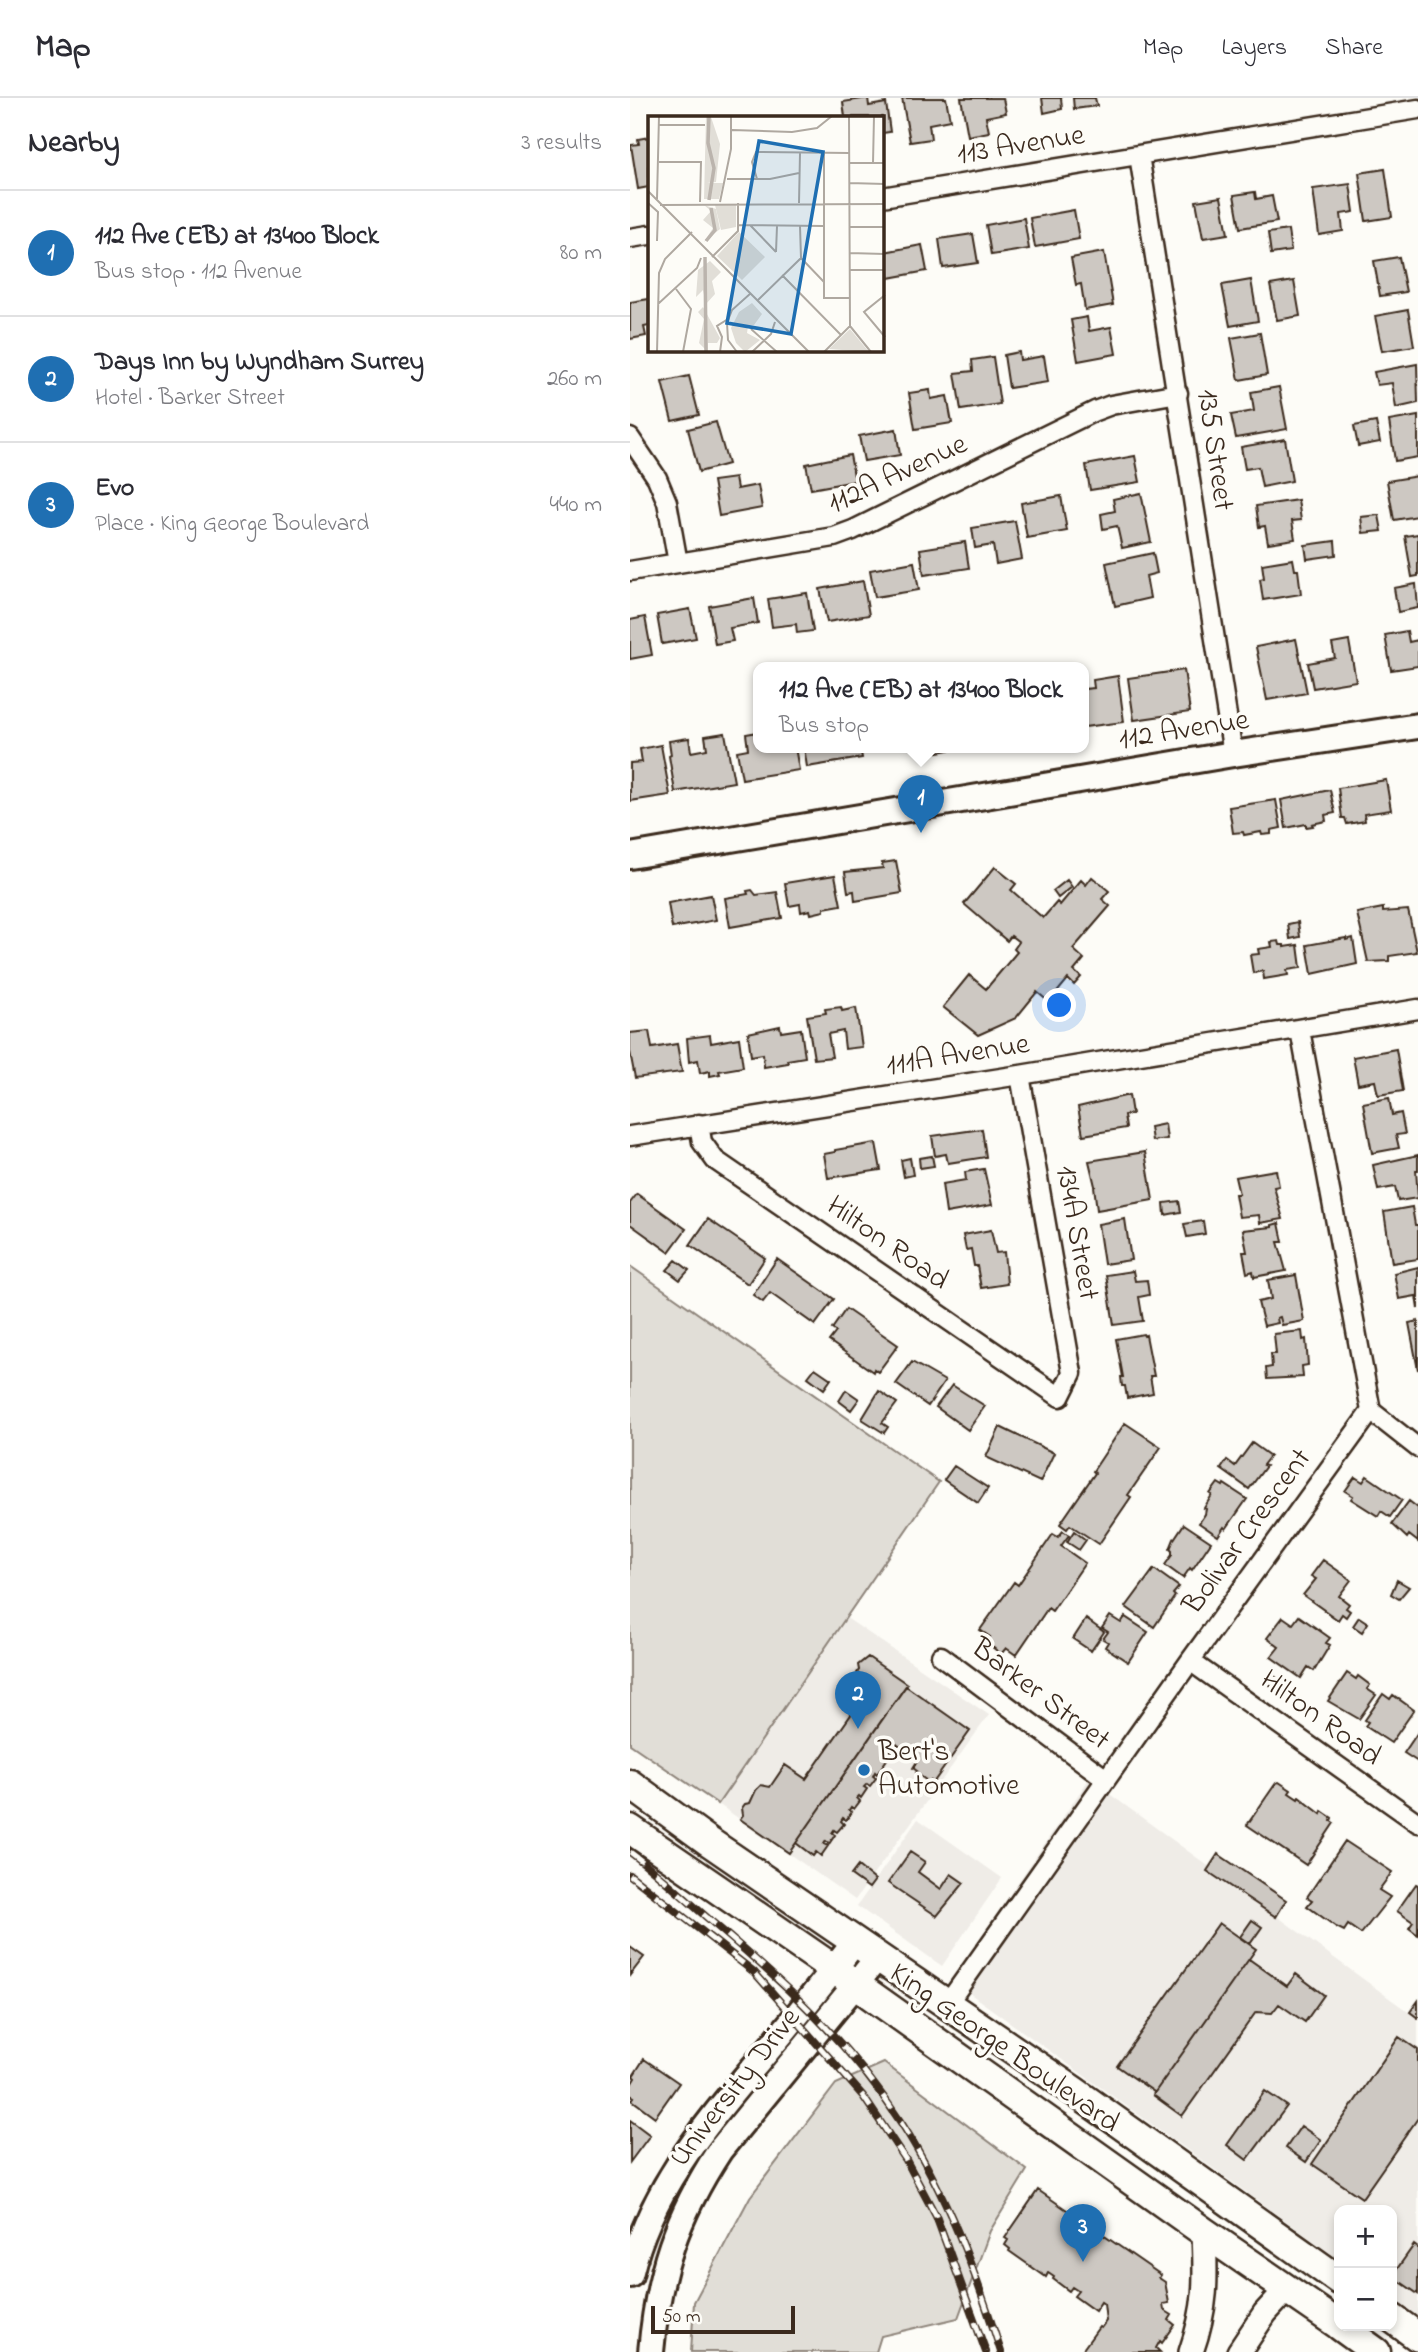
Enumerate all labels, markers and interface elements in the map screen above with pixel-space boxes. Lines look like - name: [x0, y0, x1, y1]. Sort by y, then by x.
- text: Map: [35, 24, 91, 72]
- text: Map: [1143, 31, 1183, 66]
- text: Layers: [1221, 31, 1287, 66]
- text: Share: [1325, 31, 1383, 66]
- street label: 113 Avenue: [954, 114, 1089, 178]
- inset map: [648, 116, 884, 352]
- text: Nearby: [28, 122, 120, 166]
- text: 3 results: [521, 127, 602, 160]
- text: 112 Ave (EB) at 13400 Block: [95, 218, 379, 256]
- text: 1: [47, 237, 55, 270]
- text: 80 m: [560, 237, 602, 270]
- text: Bus stop · 112 Avenue: [95, 256, 302, 289]
- text: Days Inn by Wyndham Surrey: [95, 344, 424, 382]
- text: 2: [45, 363, 57, 396]
- text: 260 m: [547, 363, 602, 396]
- text: Hotel · Barker Street: [95, 382, 285, 415]
- street label: 135 Street: [1184, 386, 1244, 514]
- street label: 112A Avenue: [821, 423, 976, 527]
- text: Evo: [95, 470, 134, 508]
- text: 3: [46, 489, 56, 522]
- text: 440 m: [550, 489, 602, 522]
- text: Place · King George Boulevard: [95, 508, 369, 541]
- popup: [753, 662, 1089, 753]
- text: 112 Ave (EB) at 13400 Block: [779, 672, 1063, 710]
- street label: 112 Avenue: [1116, 699, 1253, 763]
- text: Bus stop: [779, 710, 869, 743]
- pin: 1: [898, 775, 944, 833]
- your location: [1042, 988, 1076, 1022]
- street label: 111A Avenue: [883, 1023, 1033, 1089]
- street label: 134A Street: [1043, 1162, 1109, 1304]
- street label: Hilton Road: [817, 1186, 958, 1303]
- street label: Bolivar Crescent: [1172, 1440, 1323, 1625]
- street label: Barker Street: [960, 1627, 1119, 1762]
- street label: Hilton Road: [1250, 1660, 1390, 1778]
- pin: 2: [835, 1671, 881, 1729]
- place label: Bert's Automotive: [877, 1731, 1020, 1809]
- marker: Bert's Automotive: [856, 1762, 872, 1778]
- street label: King George Boulevard: [880, 1953, 1128, 2145]
- street label: University Drive: [660, 1998, 813, 2177]
- pin: 3: [1060, 2204, 1106, 2262]
- map controls: [1334, 2205, 1397, 2331]
- button: +: [1334, 2205, 1397, 2268]
- button: −: [1334, 2268, 1397, 2331]
- scale bar: [651, 2303, 794, 2335]
- text: 50 m: [662, 2304, 701, 2331]

